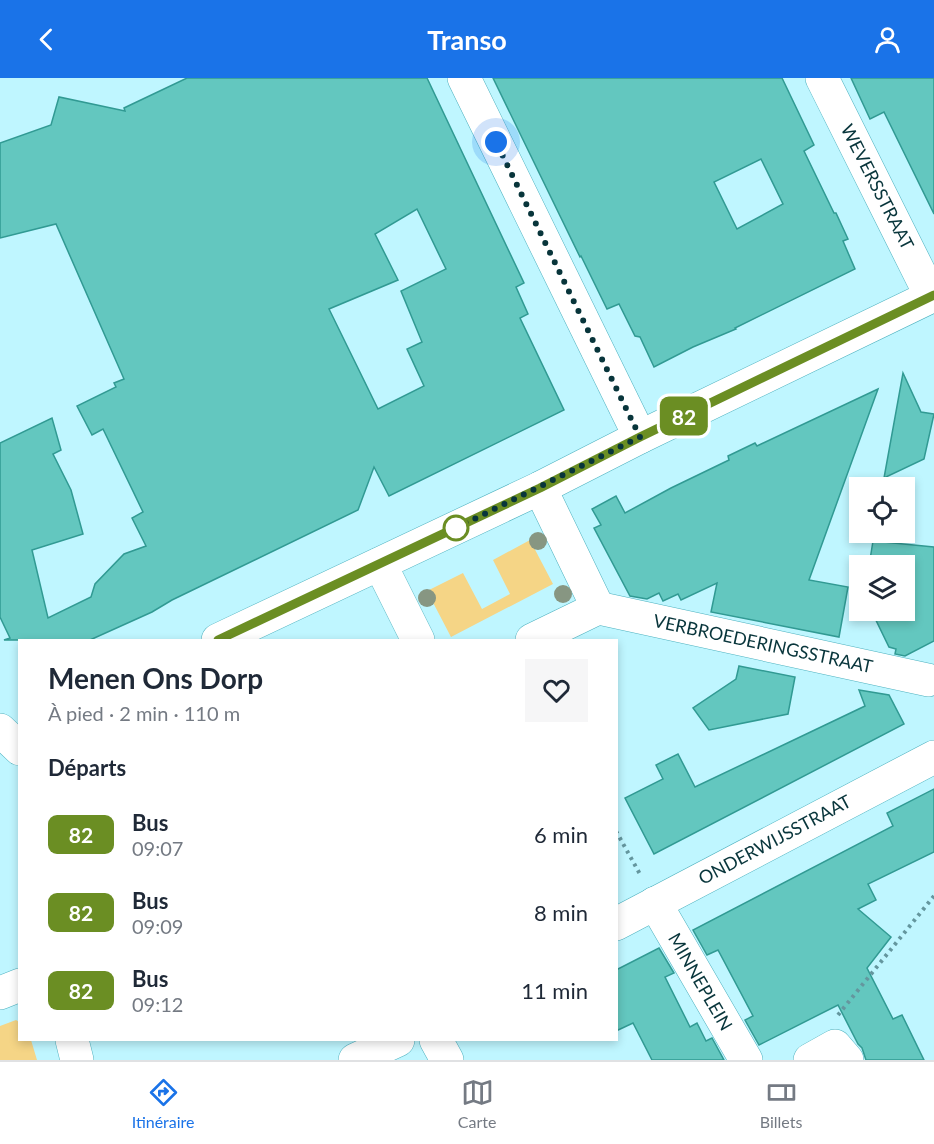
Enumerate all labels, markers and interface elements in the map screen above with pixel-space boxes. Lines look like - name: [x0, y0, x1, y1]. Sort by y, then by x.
- icon: back: [30, 23, 63, 56]
- text: Transo: [427, 23, 507, 56]
- icon: person: [871, 23, 904, 56]
- street label: WEVERSSTRAAT: [837, 120, 919, 253]
- your location: [481, 127, 511, 157]
- line badge: 82: [657, 396, 711, 436]
- text: 82: [672, 404, 696, 429]
- map controls: [849, 477, 915, 621]
- button: locate: [849, 477, 915, 543]
- unlabelled marker: [443, 515, 469, 541]
- button: layers: [849, 555, 915, 621]
- street label: VERBROEDERINGSSTRAAT: [651, 609, 875, 677]
- button: heart: [525, 659, 588, 722]
- text: Menen Ons Dorp: [48, 661, 263, 695]
- text: À pied · 2 min · 110 m: [48, 701, 240, 725]
- text: Départs: [48, 754, 126, 781]
- street label: ONDERWIJSSTRAAT: [694, 789, 855, 889]
- text: Bus: [132, 809, 168, 836]
- text: 6 min: [534, 821, 588, 848]
- text: 82: [69, 822, 93, 847]
- text: 09:07: [132, 836, 183, 860]
- text: Bus: [132, 887, 168, 914]
- text: 8 min: [534, 899, 588, 926]
- text: 82: [69, 900, 93, 925]
- text: 09:09: [132, 914, 183, 938]
- street label: MINNEPLEIN: [664, 929, 738, 1034]
- text: Bus: [132, 965, 168, 992]
- text: 11 min: [521, 977, 588, 1004]
- text: 82: [69, 978, 93, 1003]
- text: 09:12: [132, 992, 183, 1016]
- tab: Itinéraire: [132, 1076, 195, 1131]
- tab: Carte: [458, 1076, 496, 1131]
- tab: Billets: [760, 1076, 802, 1131]

